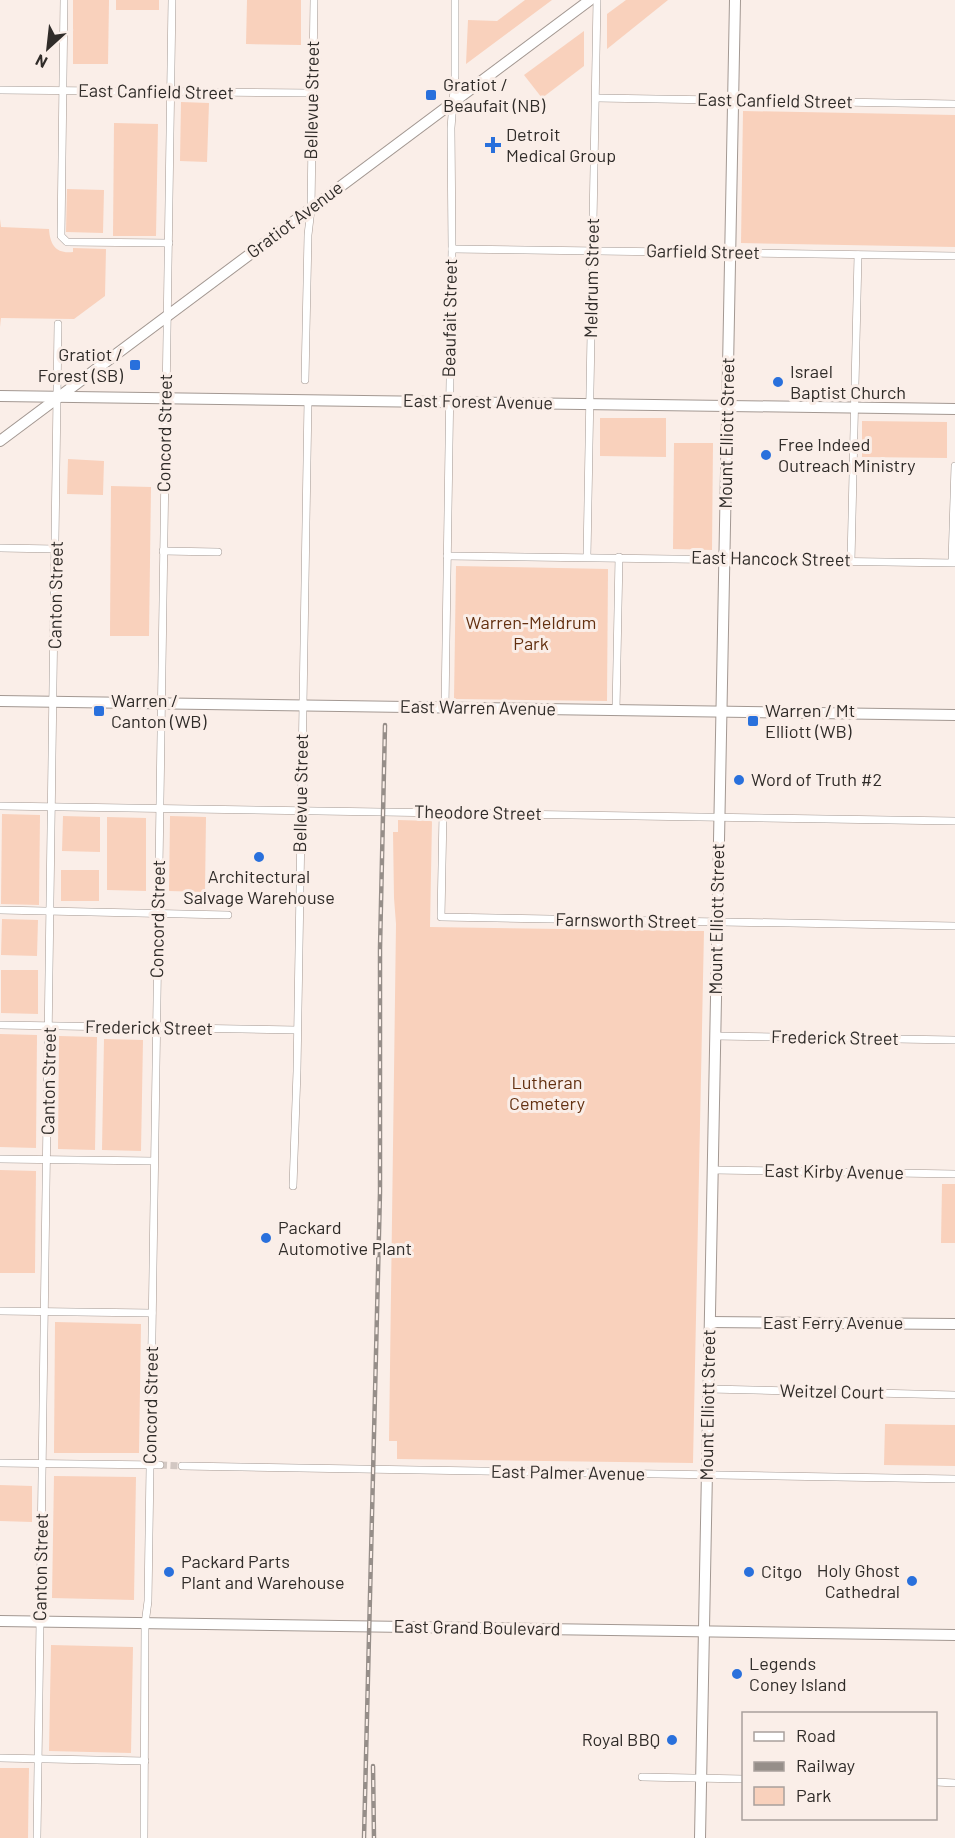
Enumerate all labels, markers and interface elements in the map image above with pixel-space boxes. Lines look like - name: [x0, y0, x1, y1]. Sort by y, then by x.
- north arrow: [18, 18, 78, 78]
- street label: Bellevue Street: [299, 40, 323, 160]
- text: N: [32, 51, 50, 73]
- place label: Gratiot / Beaufait (NB): [443, 73, 546, 116]
- street label: East Canfield Street: [78, 79, 234, 103]
- marker: Gratiot / Beaufait (NB): [424, 88, 438, 102]
- street label: East Canfield Street: [697, 88, 853, 112]
- place label: Detroit Medical Group: [506, 123, 616, 166]
- marker: Detroit Medical Group: [484, 136, 502, 154]
- street label: Gratiot Avenue: [242, 176, 347, 263]
- street label: Meldrum Street: [579, 218, 603, 338]
- street label: Garfield Street: [646, 239, 760, 263]
- street label: Beaufait Street: [437, 258, 461, 378]
- place label: Gratiot / Forest (SB): [38, 343, 123, 386]
- street label: Mount Elliott Street: [714, 357, 738, 509]
- marker: Gratiot / Forest (SB): [128, 358, 142, 372]
- place label: Israel Baptist Church: [790, 360, 906, 403]
- street label: Concord Street: [152, 374, 176, 492]
- marker: Israel Baptist Church: [771, 375, 785, 389]
- street label: East Forest Avenue: [403, 389, 553, 413]
- place label: Free Indeed Outreach Ministry: [778, 433, 916, 476]
- marker: Free Indeed Outreach Ministry: [759, 448, 773, 462]
- street label: Canton Street: [43, 541, 67, 649]
- street label: East Hancock Street: [691, 546, 851, 570]
- park label: Warren-Meldrum Park: [466, 611, 596, 654]
- place label: Warren / Canton (WB): [111, 689, 207, 732]
- street label: East Warren Avenue: [400, 695, 556, 719]
- place label: Warren / Mt Elliott (WB): [765, 699, 855, 742]
- marker: Warren / Canton (WB): [92, 704, 106, 718]
- marker: Warren / Mt Elliott (WB): [746, 714, 760, 728]
- street label: Bellevue Street: [288, 733, 312, 853]
- place label: Word of Truth #2: [751, 768, 882, 790]
- marker: Word of Truth #2: [732, 773, 746, 787]
- street label: Theodore Street: [414, 800, 542, 824]
- street label: Mount Elliott Street: [704, 843, 728, 995]
- marker: Architectural Salvage Warehouse: [252, 850, 266, 864]
- street label: Concord Street: [145, 860, 169, 978]
- place label: Architectural Salvage Warehouse: [183, 865, 335, 908]
- street label: Farnsworth Street: [555, 908, 697, 932]
- street label: Frederick Street: [85, 1015, 213, 1039]
- street label: Frederick Street: [771, 1025, 899, 1049]
- street label: Canton Street: [36, 1027, 60, 1135]
- park label: Lutheran Cemetery: [509, 1071, 585, 1114]
- street label: East Kirby Avenue: [764, 1159, 904, 1183]
- place label: Packard Automotive Plant: [278, 1216, 412, 1259]
- marker: Packard Automotive Plant: [259, 1231, 273, 1245]
- street label: East Ferry Avenue: [763, 1311, 903, 1333]
- street label: Mount Elliott Street: [695, 1329, 719, 1481]
- street label: Concord Street: [138, 1346, 162, 1464]
- street label: Weitzel Court: [779, 1379, 885, 1403]
- street label: East Palmer Avenue: [491, 1460, 645, 1484]
- street label: Canton Street: [28, 1513, 52, 1621]
- place label: Packard Parts Plant and Warehouse: [181, 1550, 345, 1593]
- place label: Holy Ghost Cathedral: [817, 1559, 900, 1602]
- place label: Citgo: [761, 1560, 802, 1582]
- marker: Packard Parts Plant and Warehouse: [162, 1565, 176, 1579]
- marker: Citgo: [742, 1565, 756, 1579]
- marker: Holy Ghost Cathedral: [905, 1574, 919, 1588]
- street label: East Grand Boulevard: [393, 1615, 561, 1639]
- place label: Legends Coney Island: [749, 1652, 847, 1695]
- marker: Legends Coney Island: [730, 1667, 744, 1681]
- legend: [742, 1712, 937, 1820]
- text: Road: [796, 1724, 836, 1746]
- place label: Royal BBQ: [582, 1728, 660, 1750]
- marker: Royal BBQ: [665, 1733, 679, 1747]
- text: Railway: [796, 1754, 855, 1776]
- text: Park: [796, 1784, 831, 1806]

